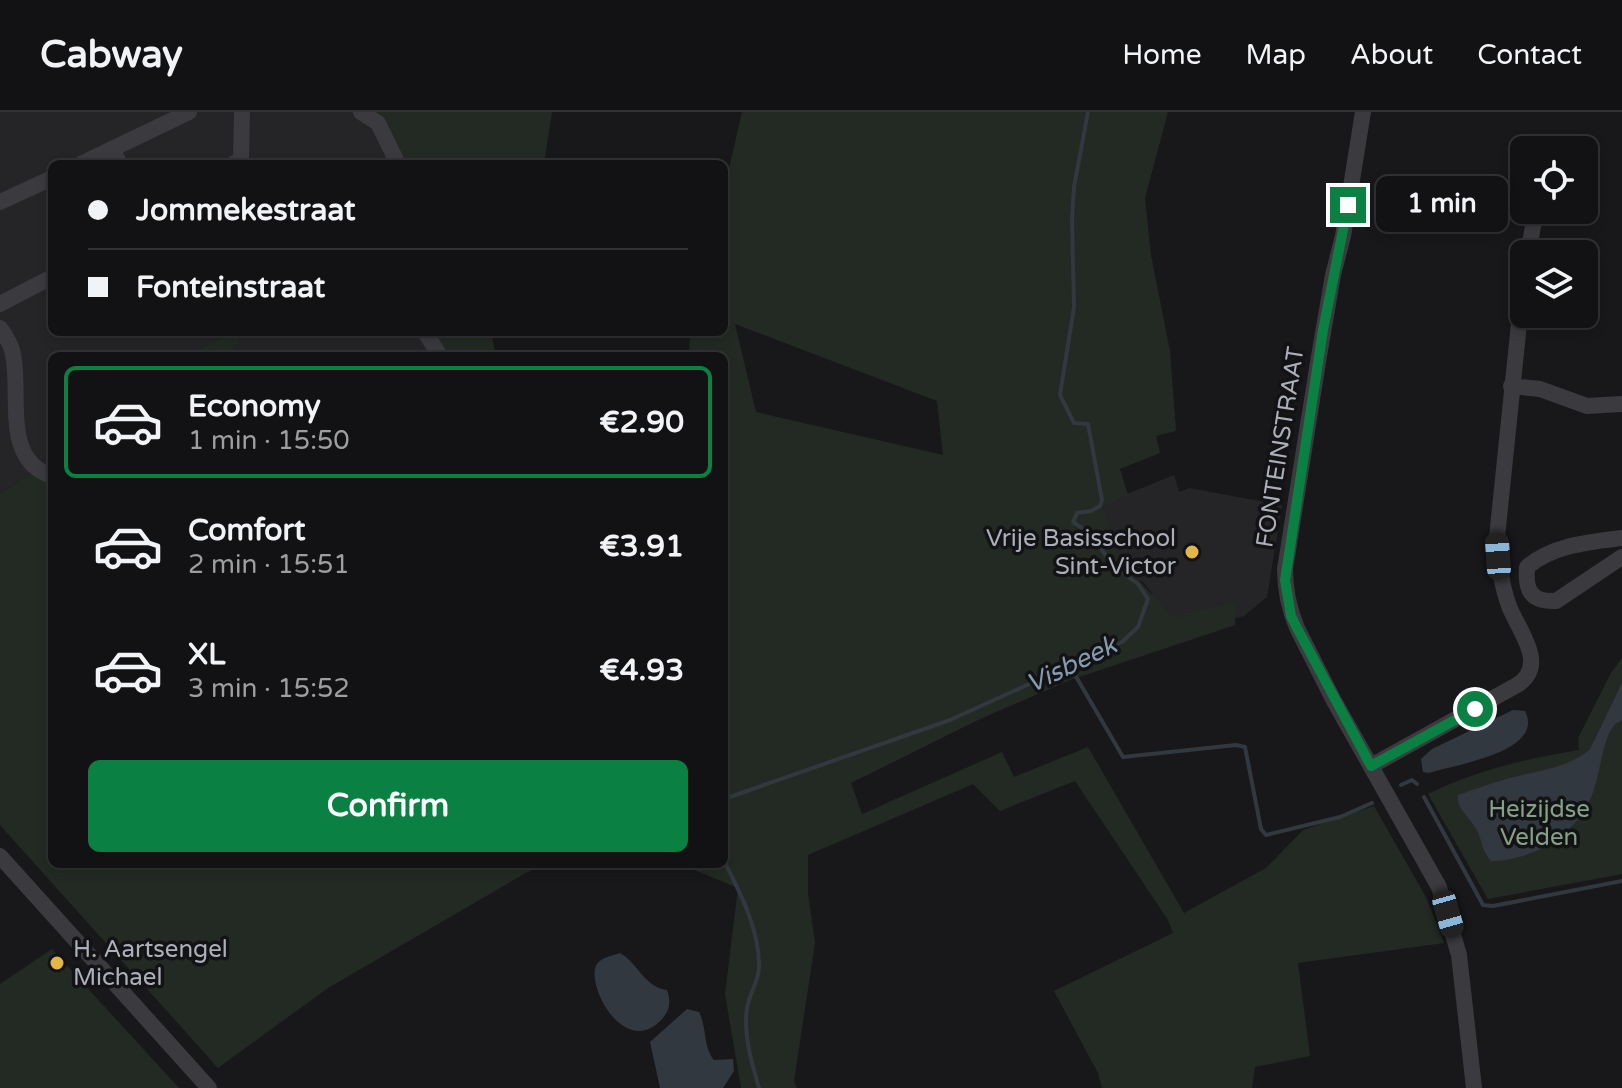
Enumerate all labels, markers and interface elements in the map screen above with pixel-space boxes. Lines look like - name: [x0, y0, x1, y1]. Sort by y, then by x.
- text: Cabway: [40, 32, 183, 78]
- text: Home: [1122, 38, 1202, 72]
- text: Map: [1246, 38, 1306, 72]
- text: About: [1350, 38, 1433, 72]
- text: Contact: [1477, 38, 1582, 72]
- map controls: [1510, 136, 1598, 328]
- button: locate: [1510, 136, 1598, 224]
- callout: 1 min: [1376, 177, 1508, 233]
- route end: [1330, 187, 1366, 223]
- text: 1 min: [1407, 188, 1477, 219]
- text: Jommekestraat: [136, 192, 355, 229]
- button: layers: [1510, 240, 1598, 328]
- text: Fonteinstraat: [136, 269, 325, 306]
- street label: FONTEINSTRAAT: [1250, 344, 1311, 550]
- icon: car: [92, 386, 164, 458]
- text: Economy: [188, 388, 321, 425]
- text: €2.90: [599, 404, 684, 441]
- text: 1 min · 15:50: [188, 425, 350, 456]
- icon: car: [92, 510, 164, 582]
- text: Comfort: [188, 512, 306, 549]
- place label: Vrije Basisschool Sint-Victor: [986, 524, 1177, 581]
- text: €3.91: [599, 528, 684, 565]
- car: [1484, 531, 1512, 581]
- marker: Vrije Basisschool Sint-Victor: [1183, 543, 1201, 561]
- text: 2 min · 15:51: [188, 549, 350, 580]
- water label: Visbeek: [1021, 629, 1123, 700]
- icon: car: [92, 634, 164, 706]
- text: XL: [188, 636, 225, 673]
- text: €4.93: [599, 652, 684, 689]
- text: 3 min · 15:52: [188, 673, 350, 704]
- route start: [1457, 691, 1493, 727]
- button: Confirm: [88, 760, 688, 852]
- park label: Heizijdse Velden: [1488, 795, 1590, 852]
- car: [1430, 888, 1466, 940]
- place label: H. Aartsengel Michael: [73, 935, 228, 992]
- marker: H. Aartsengel Michael: [48, 954, 66, 972]

